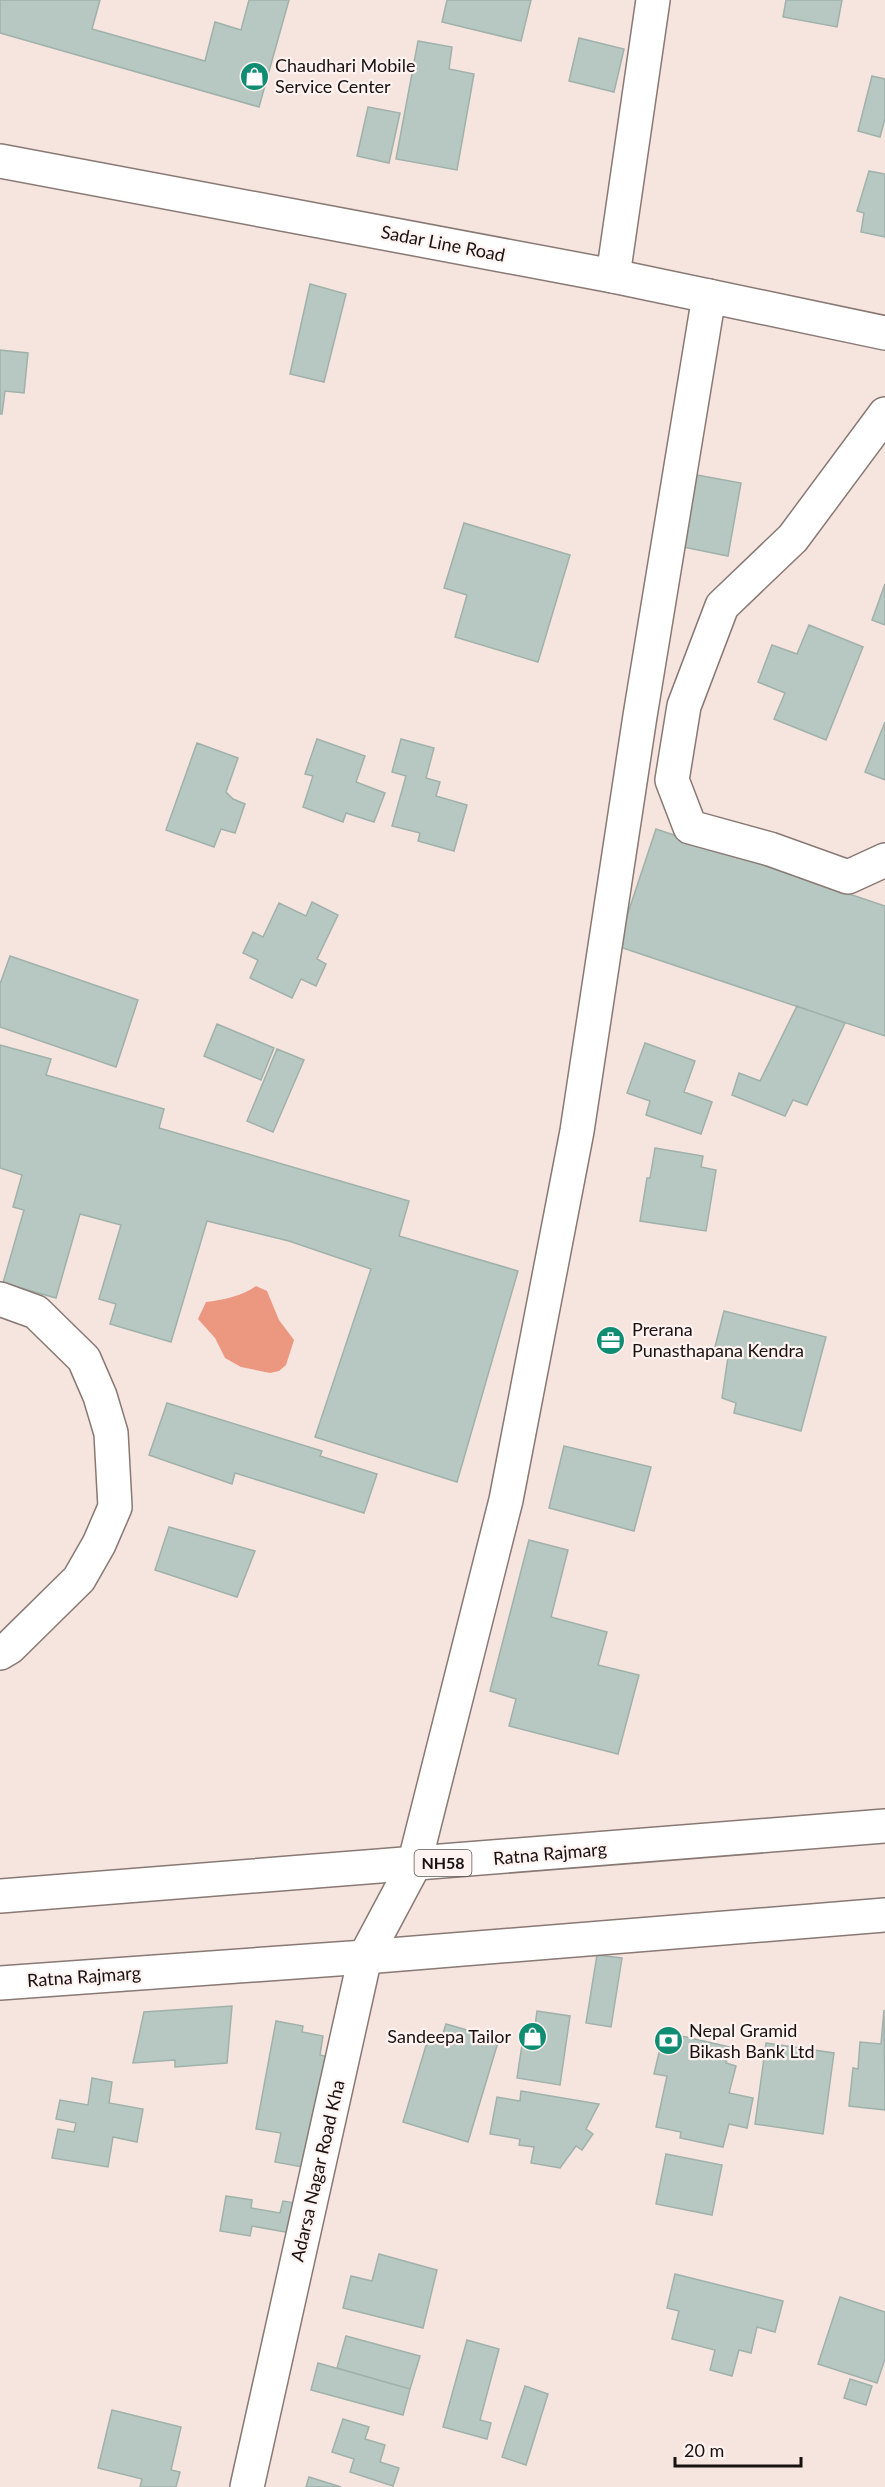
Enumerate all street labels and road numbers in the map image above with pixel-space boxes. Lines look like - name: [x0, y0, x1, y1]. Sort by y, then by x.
- street label: Sadar Line Road: [379, 220, 507, 266]
- street label: Ratna Rajmarg: [492, 1837, 608, 1869]
- road number: NH58: [414, 1850, 472, 1876]
- street label: Ratna Rajmarg: [26, 1961, 142, 1991]
- street label: Adarsa Nagar Road Kha: [285, 2078, 349, 2264]

